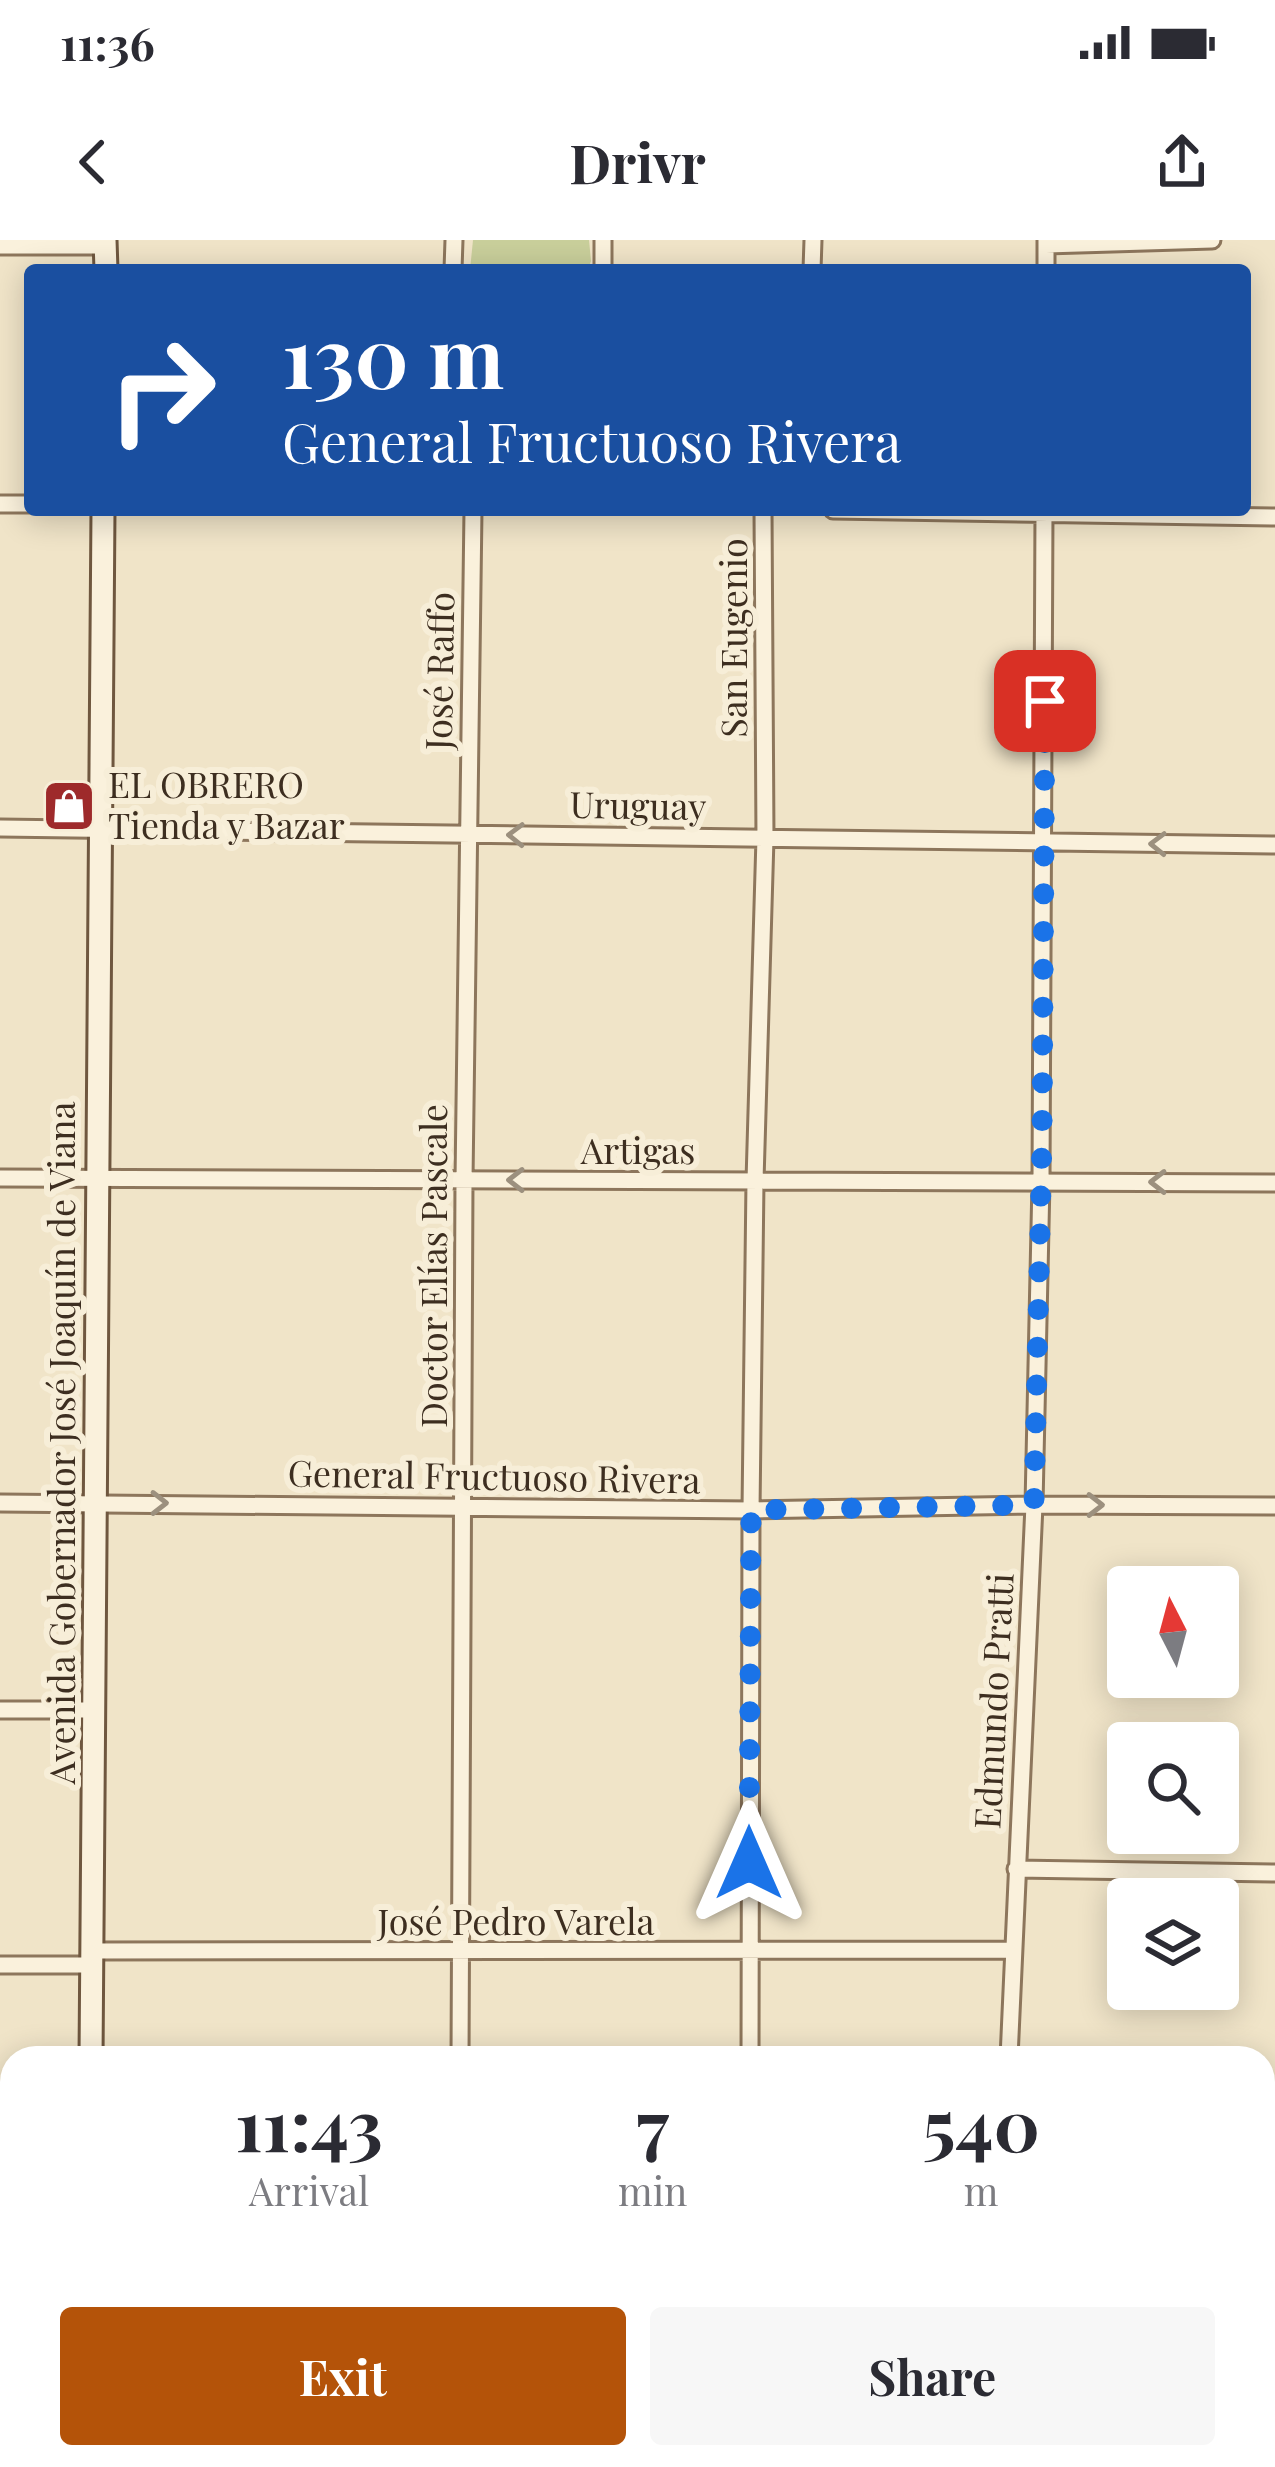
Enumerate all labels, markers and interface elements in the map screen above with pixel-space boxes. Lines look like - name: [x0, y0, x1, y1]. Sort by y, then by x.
- text: 11:36: [60, 12, 155, 72]
- text: Drivr: [569, 126, 706, 198]
- icon: back: [60, 129, 126, 195]
- icon: share: [1149, 129, 1215, 195]
- text: 130 m: [282, 298, 504, 410]
- icon: right: [84, 312, 240, 468]
- text: General Fructuoso Rivera: [282, 405, 901, 477]
- street label: San Eugenio: [708, 538, 756, 738]
- street label: José Raffo: [413, 592, 463, 751]
- pin: [994, 650, 1096, 752]
- icon: arrive: [1012, 668, 1078, 734]
- place label: EL OBRERO Tienda y Bazar: [108, 759, 345, 848]
- shop icon: EL OBRERO Tienda y Bazar: [41, 778, 97, 834]
- street label: Uruguay: [569, 779, 707, 829]
- one-way arrow: [506, 822, 525, 848]
- one-way arrow: [1148, 831, 1167, 857]
- street label: Avenida Gobernador José Joaquín de Viana: [36, 1101, 84, 1785]
- street label: Doctor Elías Pascale: [408, 1104, 456, 1428]
- street label: Artigas: [580, 1125, 695, 1173]
- one-way arrow: [506, 1167, 524, 1193]
- one-way arrow: [1148, 1169, 1167, 1195]
- street label: General Fructuoso Rivera: [287, 1447, 701, 1503]
- one-way arrow: [150, 1490, 169, 1516]
- one-way arrow: [1087, 1492, 1105, 1518]
- north arrow: [1107, 1566, 1239, 1698]
- map controls: [1107, 1566, 1239, 2010]
- street label: Edmundo Pratti: [961, 1572, 1023, 1830]
- button: search: [1107, 1722, 1239, 1854]
- position arrow: [686, 1800, 812, 1926]
- button: layers: [1107, 1878, 1239, 2010]
- street label: José Pedro Varela: [377, 1896, 654, 1944]
- text: 11:43: [235, 2074, 383, 2170]
- text: 7: [636, 2074, 669, 2170]
- text: 540: [922, 2074, 1040, 2170]
- text: Arrival: [249, 2164, 369, 2216]
- text: min: [618, 2164, 687, 2216]
- text: m: [964, 2164, 999, 2216]
- button: Exit: [60, 2307, 626, 2445]
- button: Share: [650, 2307, 1215, 2445]

